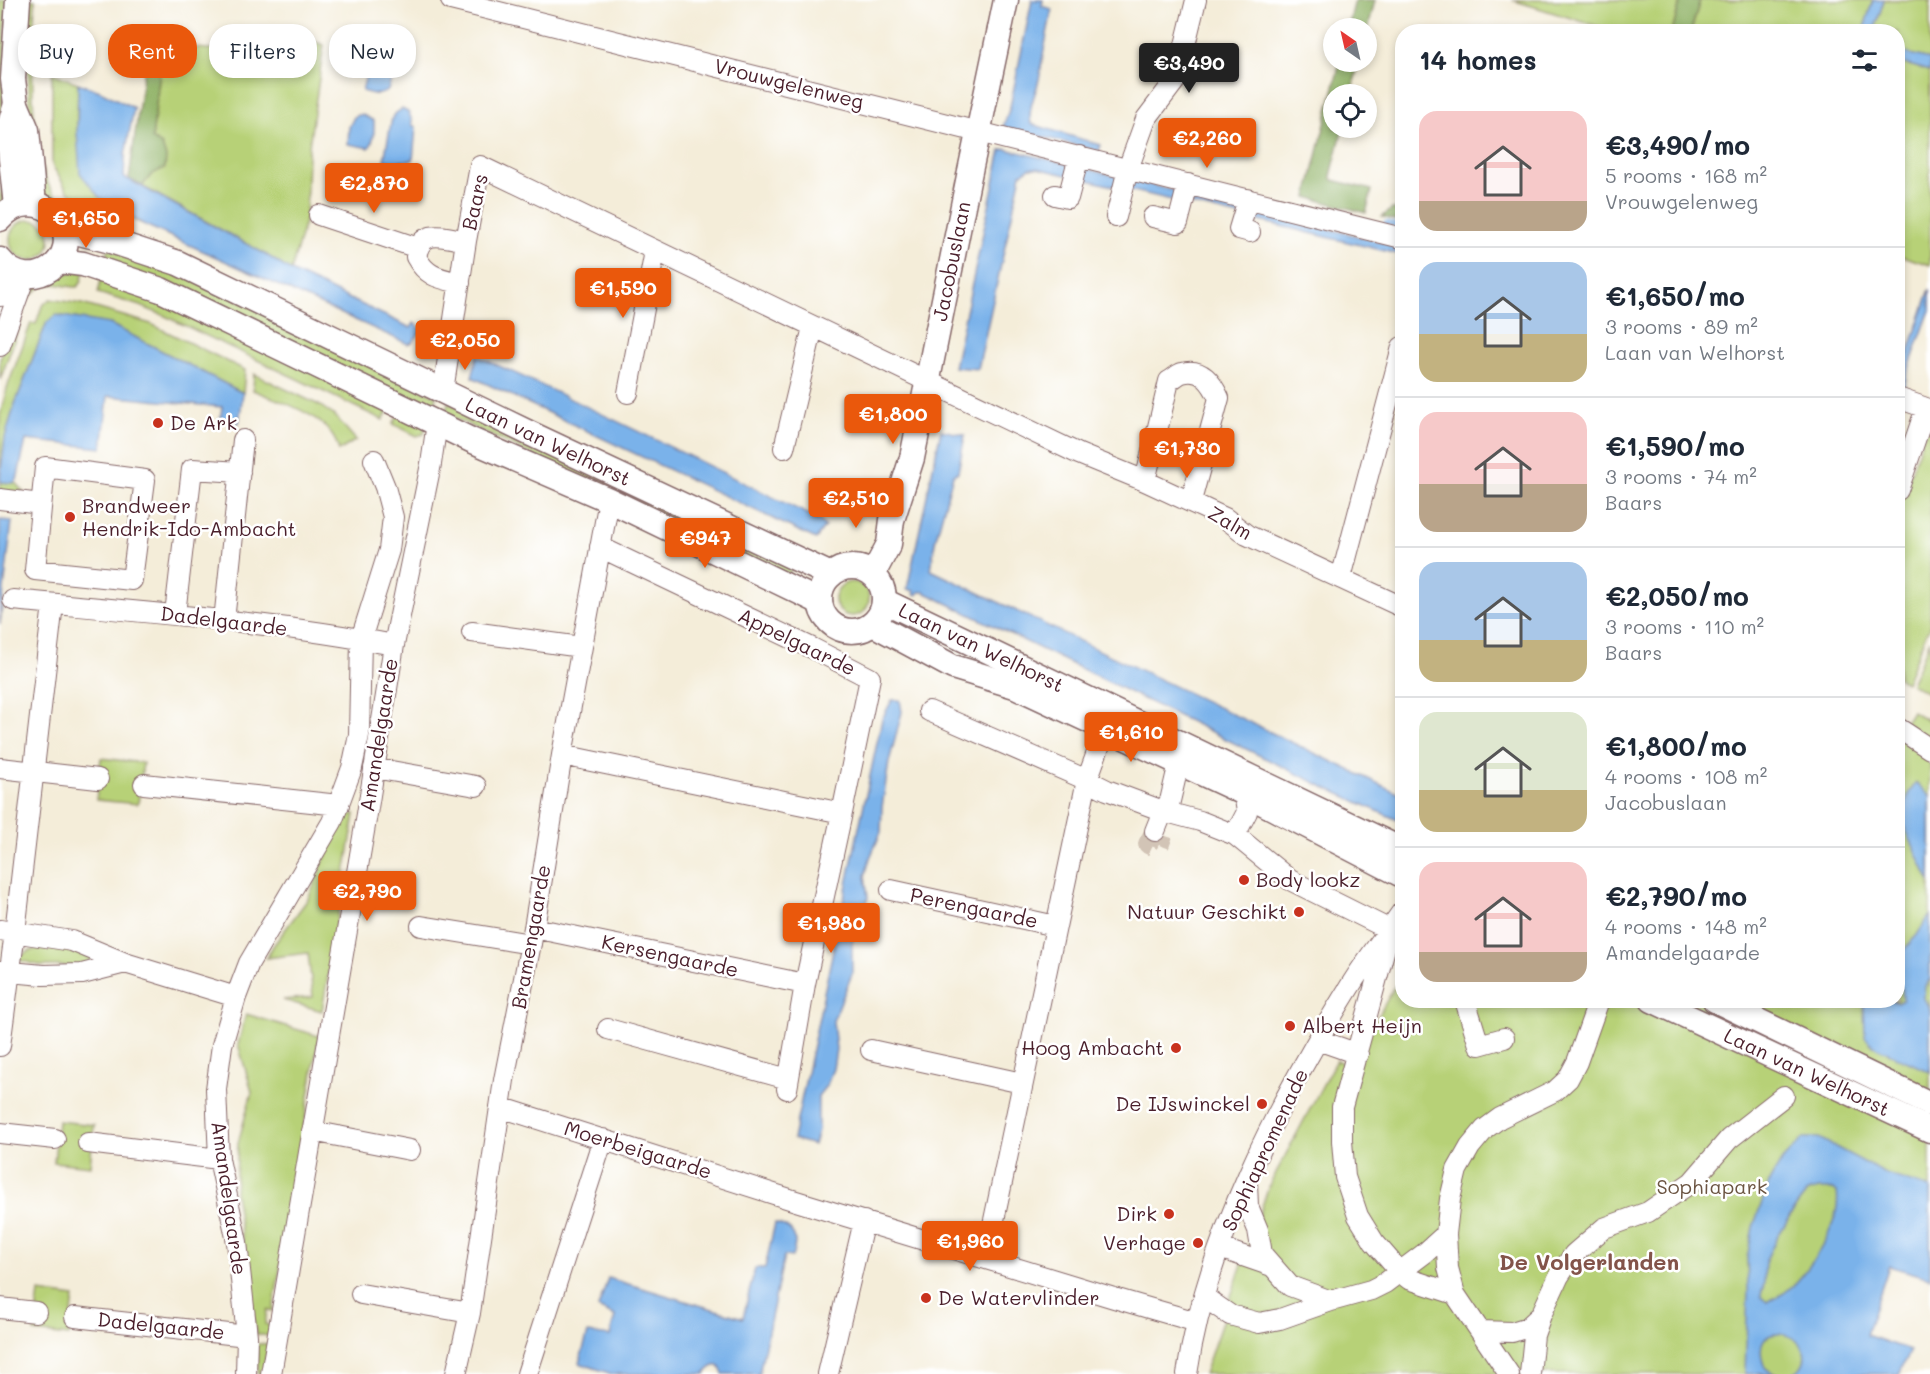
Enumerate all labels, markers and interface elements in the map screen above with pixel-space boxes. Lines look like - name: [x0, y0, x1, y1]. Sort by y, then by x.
- north arrow: [1323, 18, 1377, 72]
- map controls: [1323, 18, 1377, 138]
- chip: Buy: [18, 24, 96, 78]
- chip: Rent: [108, 24, 197, 78]
- chip: Filters: [209, 24, 317, 78]
- chip: New: [329, 24, 416, 78]
- pin: €3,490: [1140, 43, 1238, 94]
- text: 14 homes: [1419, 43, 1537, 77]
- icon: filters: [1848, 44, 1881, 77]
- text: €3,490: [1153, 49, 1225, 75]
- street label: Vrouwgelenweg: [712, 52, 867, 114]
- button: locate: [1323, 84, 1377, 138]
- pin: €2,260: [1158, 118, 1256, 169]
- text: €2,260: [1172, 124, 1242, 150]
- text: €3,490/mo: [1605, 128, 1750, 162]
- icon: home: [1467, 135, 1539, 207]
- text: 5 rooms · 168 m²: [1605, 162, 1767, 188]
- pin: €2,870: [325, 163, 423, 214]
- text: €2,870: [339, 169, 409, 195]
- street label: Baars: [455, 171, 493, 233]
- text: Vrouwgelenweg: [1605, 188, 1758, 214]
- pin: €1,650: [37, 198, 135, 249]
- street label: Jacobuslaan: [926, 199, 976, 323]
- text: €1,650: [52, 204, 120, 230]
- pin: €1,590: [574, 268, 672, 319]
- text: €1,590: [589, 274, 657, 300]
- text: €1,650/mo: [1605, 279, 1745, 313]
- icon: home: [1467, 286, 1539, 358]
- text: 3 rooms · 89 m²: [1605, 313, 1758, 339]
- pin: €2,050: [416, 320, 514, 371]
- text: €2,050: [430, 326, 500, 352]
- text: Laan van Welhorst: [1605, 339, 1785, 365]
- street label: Laan van Welhorst: [462, 390, 636, 491]
- pin: €1,800: [844, 394, 942, 445]
- text: €1,800: [858, 400, 928, 426]
- place label: De Ark: [170, 409, 237, 435]
- marker: De Ark: [151, 416, 165, 430]
- pin: €1,730: [1138, 428, 1236, 479]
- text: €1,590/mo: [1605, 429, 1745, 463]
- text: €1,730: [1153, 434, 1221, 460]
- icon: home: [1467, 436, 1539, 508]
- text: 3 rooms · 74 m²: [1605, 463, 1757, 489]
- pin: €2,510: [807, 478, 905, 529]
- text: €2,510: [823, 484, 889, 510]
- text: Baars: [1605, 489, 1662, 515]
- place label: Brandweer Hendrik-Ido-Ambacht: [82, 492, 296, 541]
- street label: Zalm: [1204, 499, 1257, 545]
- marker: Brandweer Hendrik-Ido-Ambacht: [63, 510, 77, 524]
- pin: €947: [669, 518, 741, 569]
- text: €947: [679, 524, 731, 550]
- text: €2,050/mo: [1605, 579, 1749, 613]
- icon: home: [1467, 586, 1539, 658]
- street label: Laan van Welhorst: [895, 596, 1069, 698]
- street label: Dadelgaarde: [159, 599, 289, 641]
- street label: Appelgaarde: [734, 601, 860, 681]
- text: 3 rooms · 110 m²: [1605, 613, 1764, 639]
- text: Baars: [1605, 639, 1662, 665]
- street label: Amandelgaarde: [353, 656, 403, 813]
- pin: €1,610: [1082, 712, 1180, 763]
- text: €1,610: [1098, 718, 1164, 744]
- text: €1,800/mo: [1605, 729, 1747, 763]
- icon: home: [1467, 736, 1539, 808]
- text: 4 rooms · 108 m²: [1605, 763, 1767, 789]
- text: Jacobuslaan: [1605, 789, 1726, 815]
- street label: Bramengaarde: [505, 863, 555, 1011]
- place label: Body lookz: [1256, 866, 1360, 892]
- pin: €2,790: [318, 871, 416, 922]
- marker: Body lookz: [1237, 873, 1251, 887]
- text: €2,790: [332, 877, 402, 903]
- text: €2,790/mo: [1605, 879, 1747, 913]
- street label: Perengaarde: [908, 881, 1040, 933]
- icon: home: [1467, 886, 1539, 958]
- place label: Natuur Geschikt: [1127, 898, 1287, 924]
- pin: €1,980: [782, 903, 880, 954]
- marker: Natuur Geschikt: [1292, 905, 1306, 919]
- text: €1,980: [797, 909, 865, 935]
- text: 4 rooms · 148 m²: [1605, 913, 1767, 939]
- street label: Kersengaarde: [599, 928, 741, 982]
- text: Amandelgaarde: [1605, 939, 1760, 965]
- place label: Albert Heijn: [1302, 1012, 1422, 1038]
- marker: Albert Heijn: [1283, 1019, 1297, 1033]
- street label: Laan van Welhorst: [1720, 1022, 1894, 1121]
- place label: Hoog Ambacht: [1021, 1034, 1164, 1060]
- marker: Hoog Ambacht: [1169, 1041, 1183, 1055]
- street label: Sophiapromenade: [1215, 1064, 1313, 1235]
- place label: De IJswinckel: [1116, 1090, 1250, 1116]
- marker: De IJswinckel: [1255, 1097, 1269, 1111]
- street label: Moerbeigaarde: [561, 1114, 715, 1184]
- street label: Amandelgaarde: [206, 1119, 254, 1276]
- park label: Sophiapark: [1657, 1173, 1767, 1199]
- place label: Dirk: [1116, 1200, 1157, 1226]
- marker: Dirk: [1162, 1207, 1176, 1221]
- pin: €1,960: [921, 1221, 1019, 1272]
- text: €1,960: [936, 1227, 1004, 1253]
- place label: Verhage: [1103, 1229, 1186, 1255]
- marker: Verhage: [1191, 1236, 1205, 1250]
- district label: De Volgerlanden: [1499, 1247, 1679, 1276]
- place label: De Watervlinder: [938, 1284, 1100, 1310]
- marker: De Watervlinder: [919, 1291, 933, 1305]
- street label: Dadelgaarde: [96, 1305, 226, 1345]

